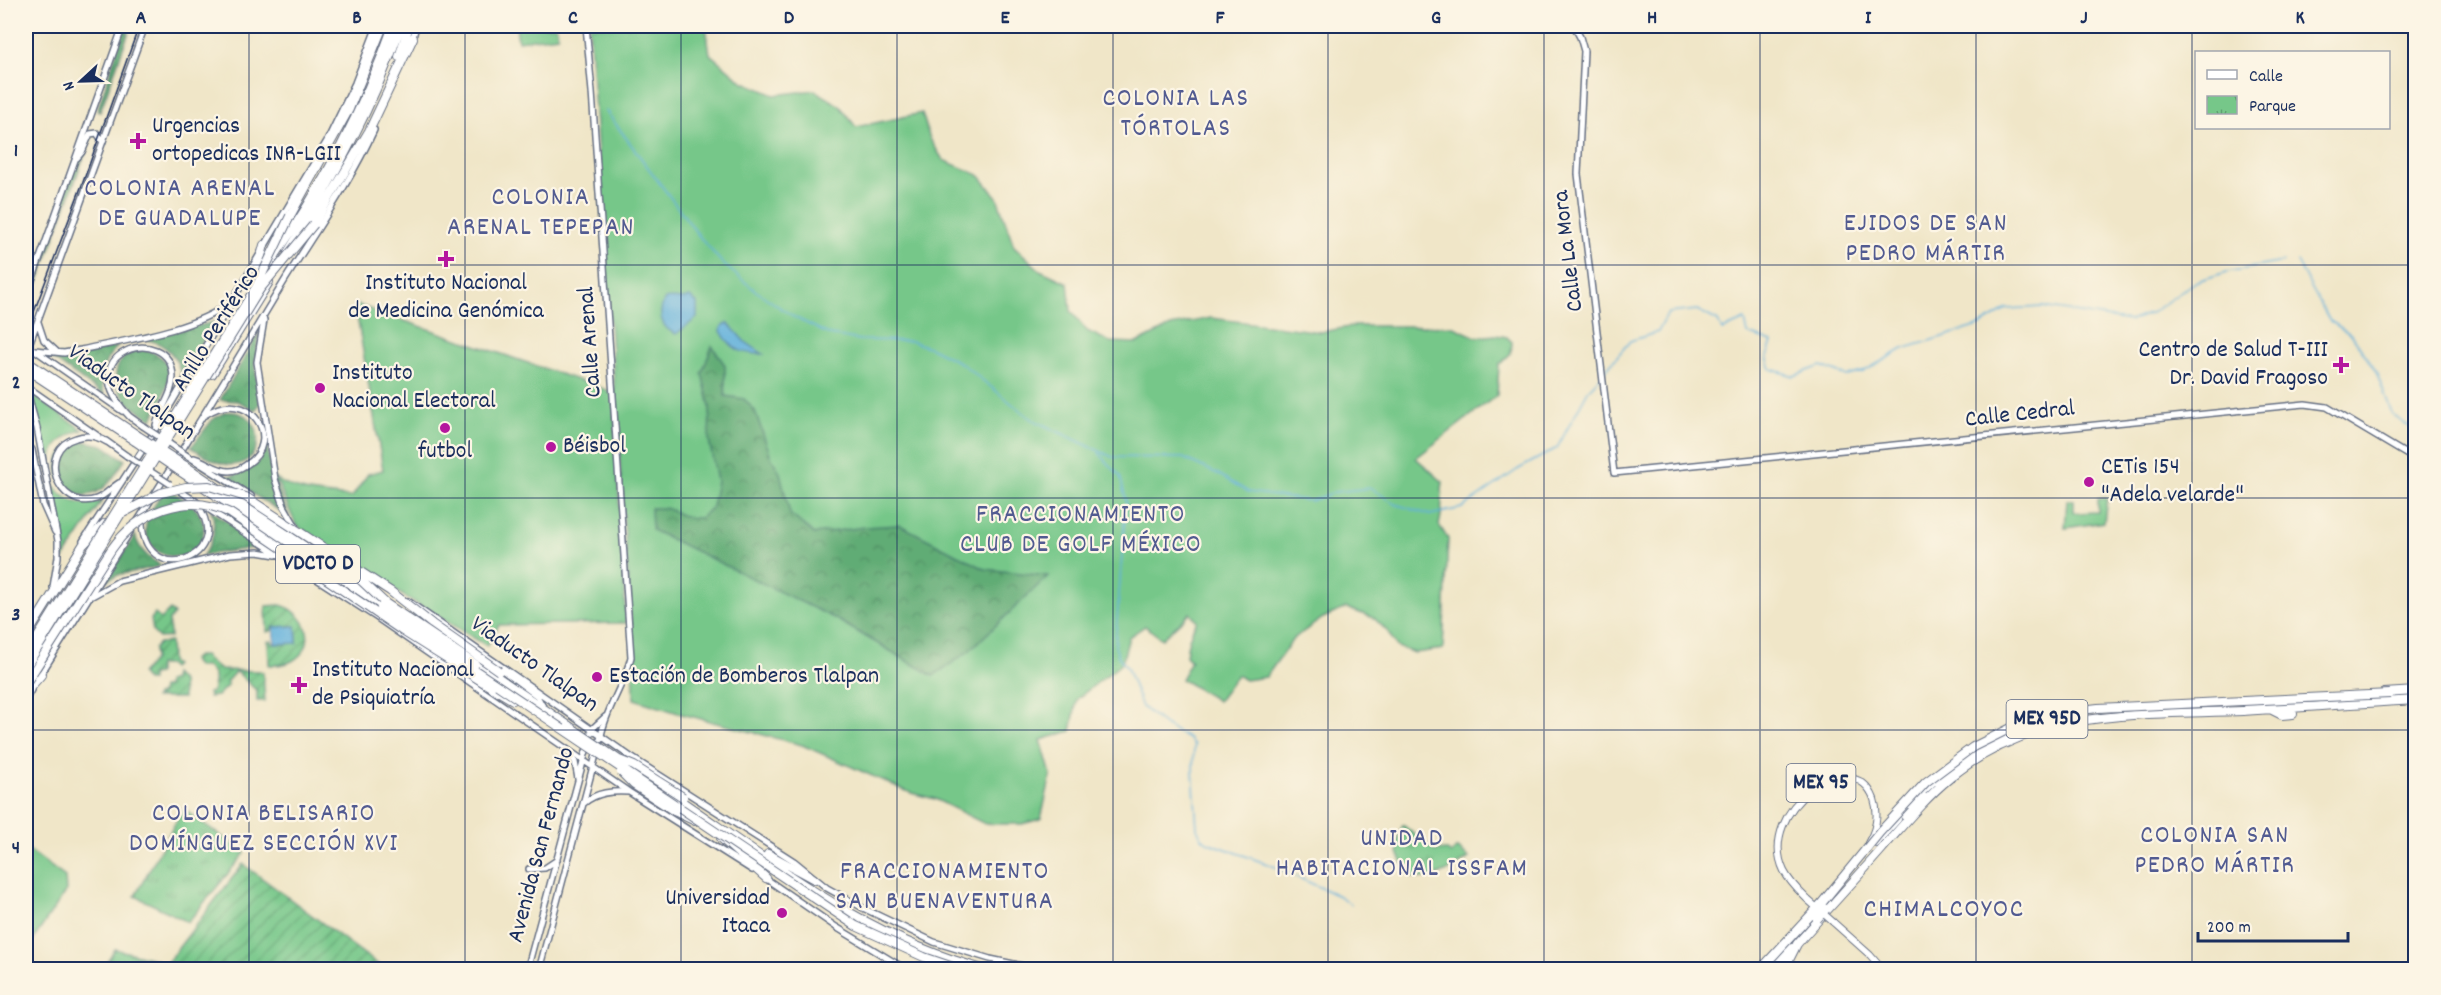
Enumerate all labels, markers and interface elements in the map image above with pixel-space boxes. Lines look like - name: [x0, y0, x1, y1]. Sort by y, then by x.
- text: A: [136, 5, 147, 33]
- text: B: [352, 5, 362, 33]
- text: C: [568, 5, 578, 33]
- text: D: [784, 5, 795, 33]
- text: E: [1000, 5, 1010, 33]
- text: F: [1216, 5, 1226, 33]
- text: G: [1431, 5, 1441, 33]
- text: H: [1647, 5, 1657, 33]
- text: I: [1865, 5, 1872, 33]
- text: J: [2080, 5, 2088, 33]
- text: K: [2295, 5, 2305, 33]
- north arrow: [51, 51, 111, 111]
- legend: [2195, 51, 2390, 129]
- text: Calle: [2249, 65, 2283, 90]
- text: N: [57, 78, 82, 94]
- district label: COLONIA LAS TÓRTOLAS: [1102, 81, 1250, 148]
- text: Parque: [2249, 95, 2296, 120]
- place label: Urgencias ortopedicas INR-LGII: [152, 110, 341, 172]
- marker: Urgencias ortopedicas INR-LGII: [129, 132, 147, 150]
- text: 1: [14, 138, 18, 166]
- district label: COLONIA ARENAL DE GUADALUPE: [84, 171, 276, 238]
- district label: COLONIA ARENAL TEPEPAN: [447, 180, 635, 247]
- street label: Calle La Mora: [1545, 188, 1593, 314]
- district label: EJIDOS DE SAN PEDRO MÁRTIR: [1844, 206, 2008, 273]
- marker: Instituto Nacional de Medicina Genómica: [437, 250, 455, 268]
- street label: Anillo Periférico: [165, 259, 269, 399]
- place label: Instituto Nacional de Medicina Genómica: [348, 267, 545, 329]
- street label: Calle Arenal: [570, 285, 612, 399]
- place label: Centro de Salud T-III Dr. David Fragoso: [2138, 334, 2329, 396]
- street label: Viaducto Tlalpan: [60, 336, 202, 450]
- marker: Centro de Salud T-III Dr. David Fragoso: [2332, 356, 2350, 374]
- place label: Instituto Nacional Electoral: [332, 357, 496, 419]
- text: 2: [12, 370, 20, 398]
- marker: Instituto Nacional Electoral: [313, 381, 327, 395]
- street label: Calle Cedral: [1963, 392, 2077, 438]
- marker: futbol: [438, 421, 452, 435]
- place label: Béisbol: [563, 430, 626, 464]
- place label: futbol: [418, 435, 473, 469]
- marker: Béisbol: [544, 440, 558, 454]
- place label: CETis 154 "Adela velarde": [2101, 451, 2244, 513]
- marker: CETis 154 "Adela velarde": [2082, 475, 2096, 489]
- district label: FRACCIONAMIENTO CLUB DE GOLF MÉXICO: [960, 497, 1202, 564]
- road number: VDCTO D: [276, 545, 360, 583]
- text: 3: [12, 602, 20, 630]
- street label: Viaducto Tlalpan: [463, 608, 605, 722]
- place label: Instituto Nacional de Psiquiatría: [312, 654, 474, 716]
- place label: Estación de Bomberos Tlalpan: [609, 660, 879, 694]
- marker: Estación de Bomberos Tlalpan: [590, 670, 604, 684]
- marker: Instituto Nacional de Psiquiatría: [290, 676, 308, 694]
- road number: MEX 95D: [2006, 700, 2088, 738]
- street label: Avenida San Fernando: [500, 743, 584, 947]
- road number: MEX 95: [1786, 764, 1856, 802]
- district label: COLONIA BELISARIO DOMÍNGUEZ SECCIÓN XVI: [129, 796, 399, 863]
- district label: COLONIA SAN PEDRO MÁRTIR: [2134, 818, 2296, 885]
- district label: UNIDAD HABITACIONAL ISSFAM: [1276, 821, 1528, 888]
- text: 4: [12, 835, 20, 863]
- district label: FRACCIONAMIENTO SAN BUENAVENTURA: [835, 854, 1055, 921]
- place label: Universidad Itaca: [665, 882, 771, 944]
- district label: CHIMALCOYOC: [1863, 891, 2025, 930]
- scale bar: [2198, 905, 2348, 943]
- marker: Universidad Itaca: [775, 906, 789, 920]
- text: 200 m: [2207, 916, 2251, 941]

